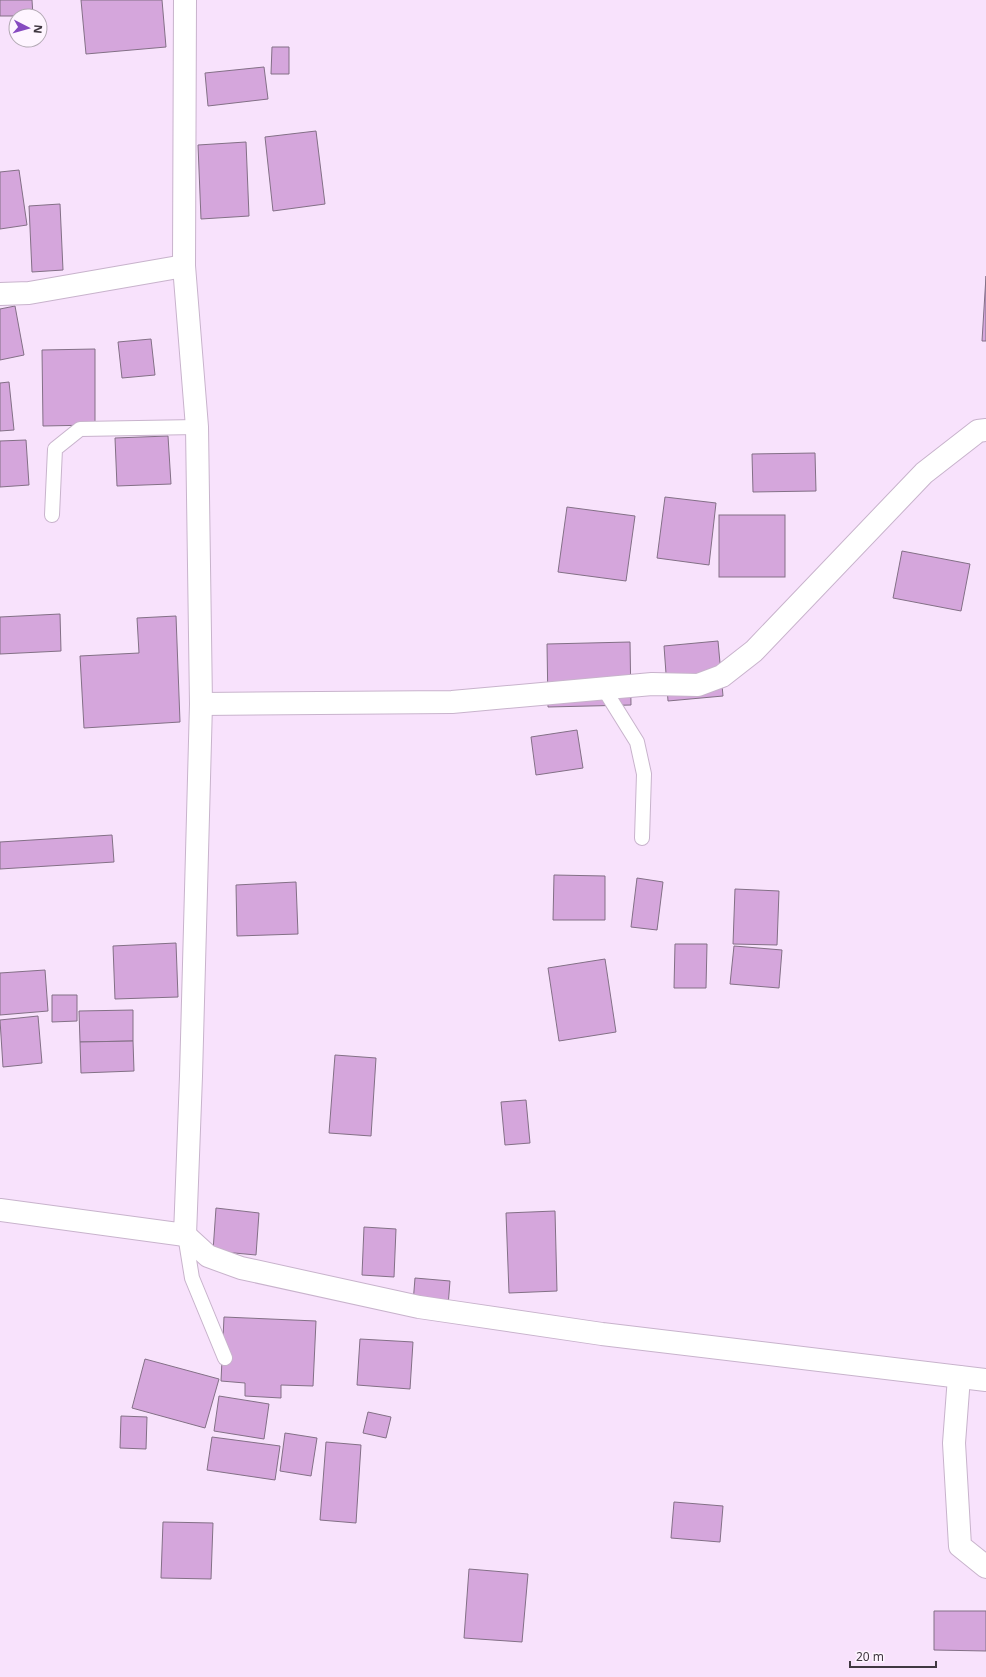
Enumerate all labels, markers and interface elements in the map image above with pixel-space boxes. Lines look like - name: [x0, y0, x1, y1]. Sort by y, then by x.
- north arrow: [8, 8, 48, 48]
- text: N: [31, 24, 46, 34]
- scale bar: [850, 1643, 936, 1669]
- text: 20 m: [856, 1648, 884, 1665]

